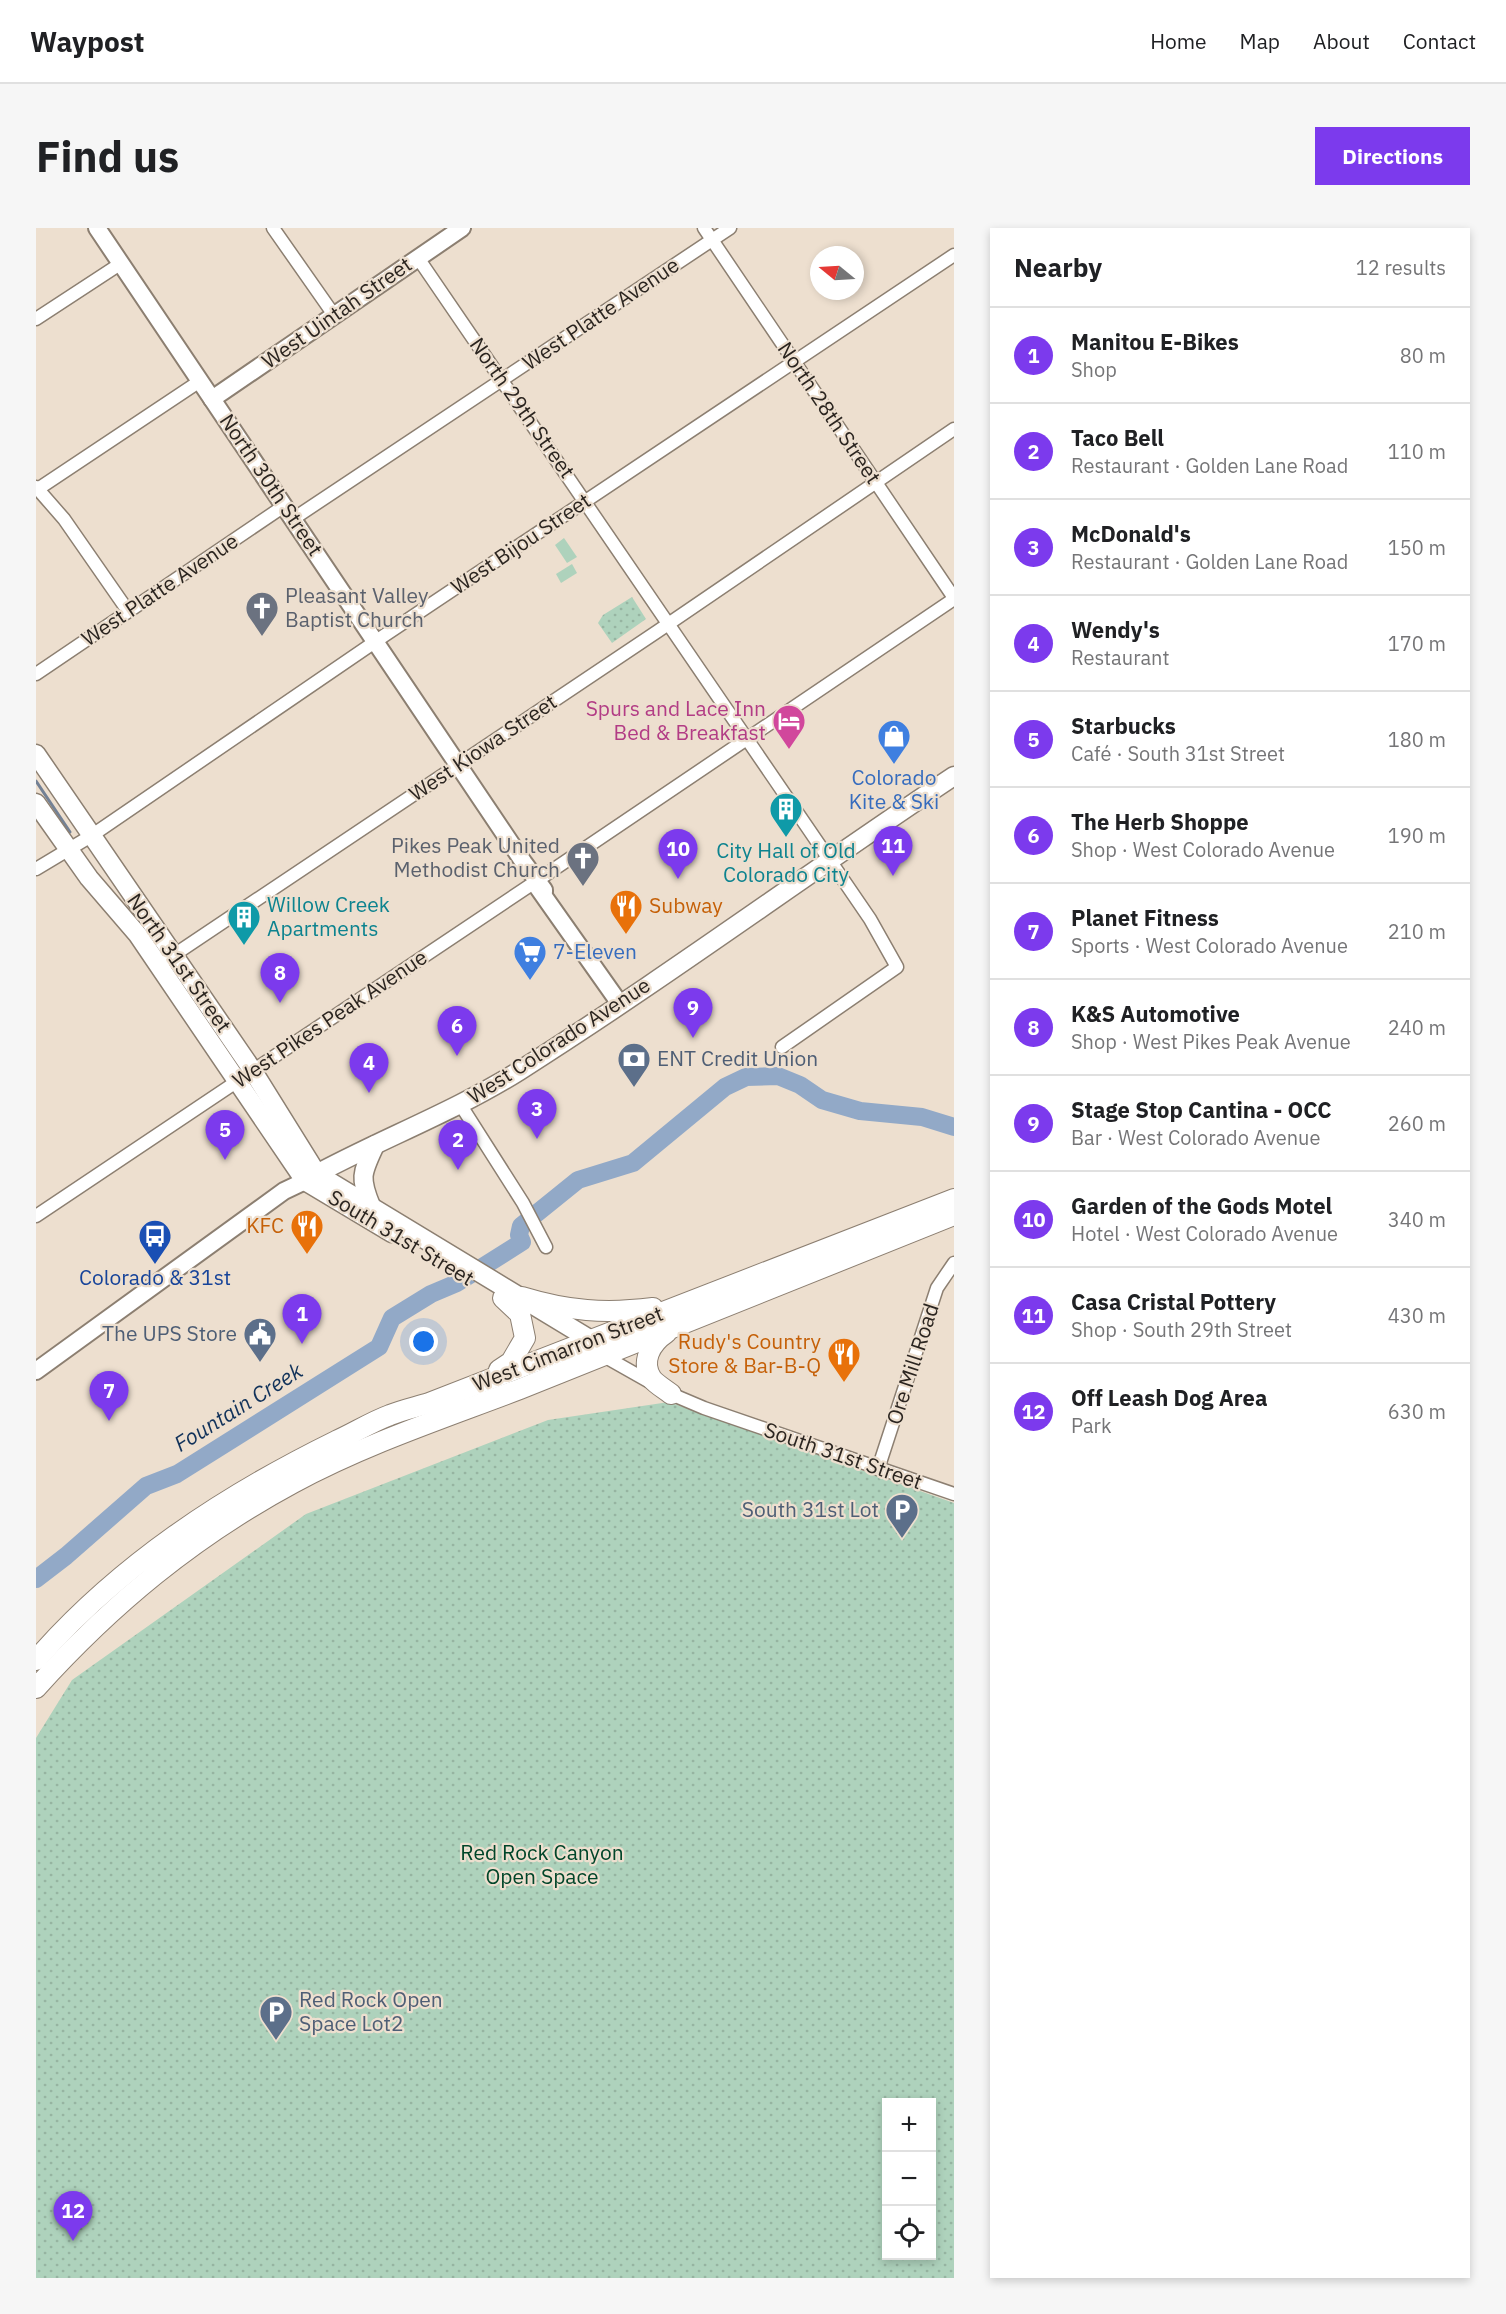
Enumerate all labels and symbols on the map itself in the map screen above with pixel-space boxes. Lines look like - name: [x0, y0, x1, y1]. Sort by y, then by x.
- north arrow: [810, 246, 864, 300]
- street label: West Uintah Street: [256, 250, 417, 374]
- street label: West Platte Avenue: [517, 250, 684, 376]
- street label: North 29th Street: [464, 332, 582, 483]
- street label: North 28th Street: [772, 336, 888, 489]
- street label: North 30th Street: [214, 408, 330, 561]
- street label: West Bijou Street: [445, 486, 596, 600]
- street label: West Platte Avenue: [76, 526, 243, 652]
- place label: Pleasant Valley Baptist Church: [285, 581, 429, 633]
- church icon: Pleasant Valley Baptist Church: [244, 590, 280, 637]
- street label: West Kiowa Street: [403, 687, 562, 807]
- place label: Spurs and Lace Inn Bed & Breakfast: [586, 694, 766, 746]
- hotel icon: Spurs and Lace Inn Bed & Breakfast: [771, 703, 807, 750]
- shop icon: Colorado Kite & Ski: [876, 718, 912, 765]
- place label: Colorado Kite & Ski: [849, 763, 939, 815]
- building icon: City Hall of Old Colorado City: [768, 791, 804, 838]
- pin: 11: [874, 826, 912, 876]
- pin: 10: [658, 830, 698, 879]
- place label: Pikes Peak United Methodist Church: [391, 831, 560, 883]
- place label: City Hall of Old Colorado City: [716, 836, 856, 888]
- church icon: Pikes Peak United Methodist Church: [565, 840, 601, 887]
- street label: North 31st Street: [121, 887, 238, 1038]
- restaurant icon: Subway: [608, 888, 644, 935]
- place label: Willow Creek Apartments: [267, 890, 390, 942]
- place label: Subway: [649, 891, 723, 919]
- building icon: Willow Creek Apartments: [226, 899, 262, 946]
- supermarket icon: 7-Eleven: [512, 934, 548, 981]
- place label: 7-Eleven: [553, 937, 637, 965]
- street label: West Pikes Peak Avenue: [227, 943, 432, 1094]
- pin: 8: [260, 954, 300, 1003]
- street label: West Colorado Avenue: [462, 971, 655, 1110]
- pin: 9: [674, 988, 712, 1038]
- pin: 6: [438, 1006, 476, 1056]
- bank icon: ENT Credit Union: [616, 1041, 652, 1088]
- pin: 4: [350, 1044, 388, 1093]
- place label: ENT Credit Union: [657, 1044, 818, 1072]
- pin: 3: [518, 1090, 556, 1139]
- pin: 5: [206, 1110, 244, 1160]
- pin: 2: [438, 1120, 478, 1170]
- street label: South 31st Street: [323, 1183, 480, 1292]
- restaurant icon: KFC: [289, 1208, 325, 1255]
- place label: KFC: [246, 1211, 284, 1239]
- bus stop icon: Colorado & 31st: [137, 1218, 173, 1265]
- place label: Colorado & 31st: [79, 1263, 231, 1291]
- pin: 1: [282, 1294, 322, 1344]
- street label: West Cimarron Street: [468, 1299, 667, 1397]
- street label: Ore Mill Road: [879, 1300, 945, 1428]
- public building icon: The UPS Store: [242, 1316, 278, 1363]
- place label: The UPS Store: [102, 1319, 237, 1347]
- your location: [409, 1327, 438, 1356]
- place label: Rudy's Country Store & Bar-B-Q: [668, 1327, 822, 1379]
- restaurant icon: Rudy's Country Store & Bar-B-Q: [826, 1336, 862, 1383]
- water label: Fountain Creek: [168, 1355, 308, 1458]
- pin: 7: [90, 1372, 128, 1421]
- street label: South 31st Street: [761, 1415, 926, 1495]
- parking icon: South 31st Lot: [884, 1492, 920, 1539]
- place label: South 31st Lot: [742, 1495, 879, 1523]
- park label: Red Rock Canyon Open Space: [460, 1838, 624, 1890]
- place label: Red Rock Open Space Lot2: [299, 1985, 443, 2037]
- parking icon: Red Rock Open Space Lot2: [258, 1994, 294, 2041]
- pin: 12: [54, 2192, 93, 2241]

